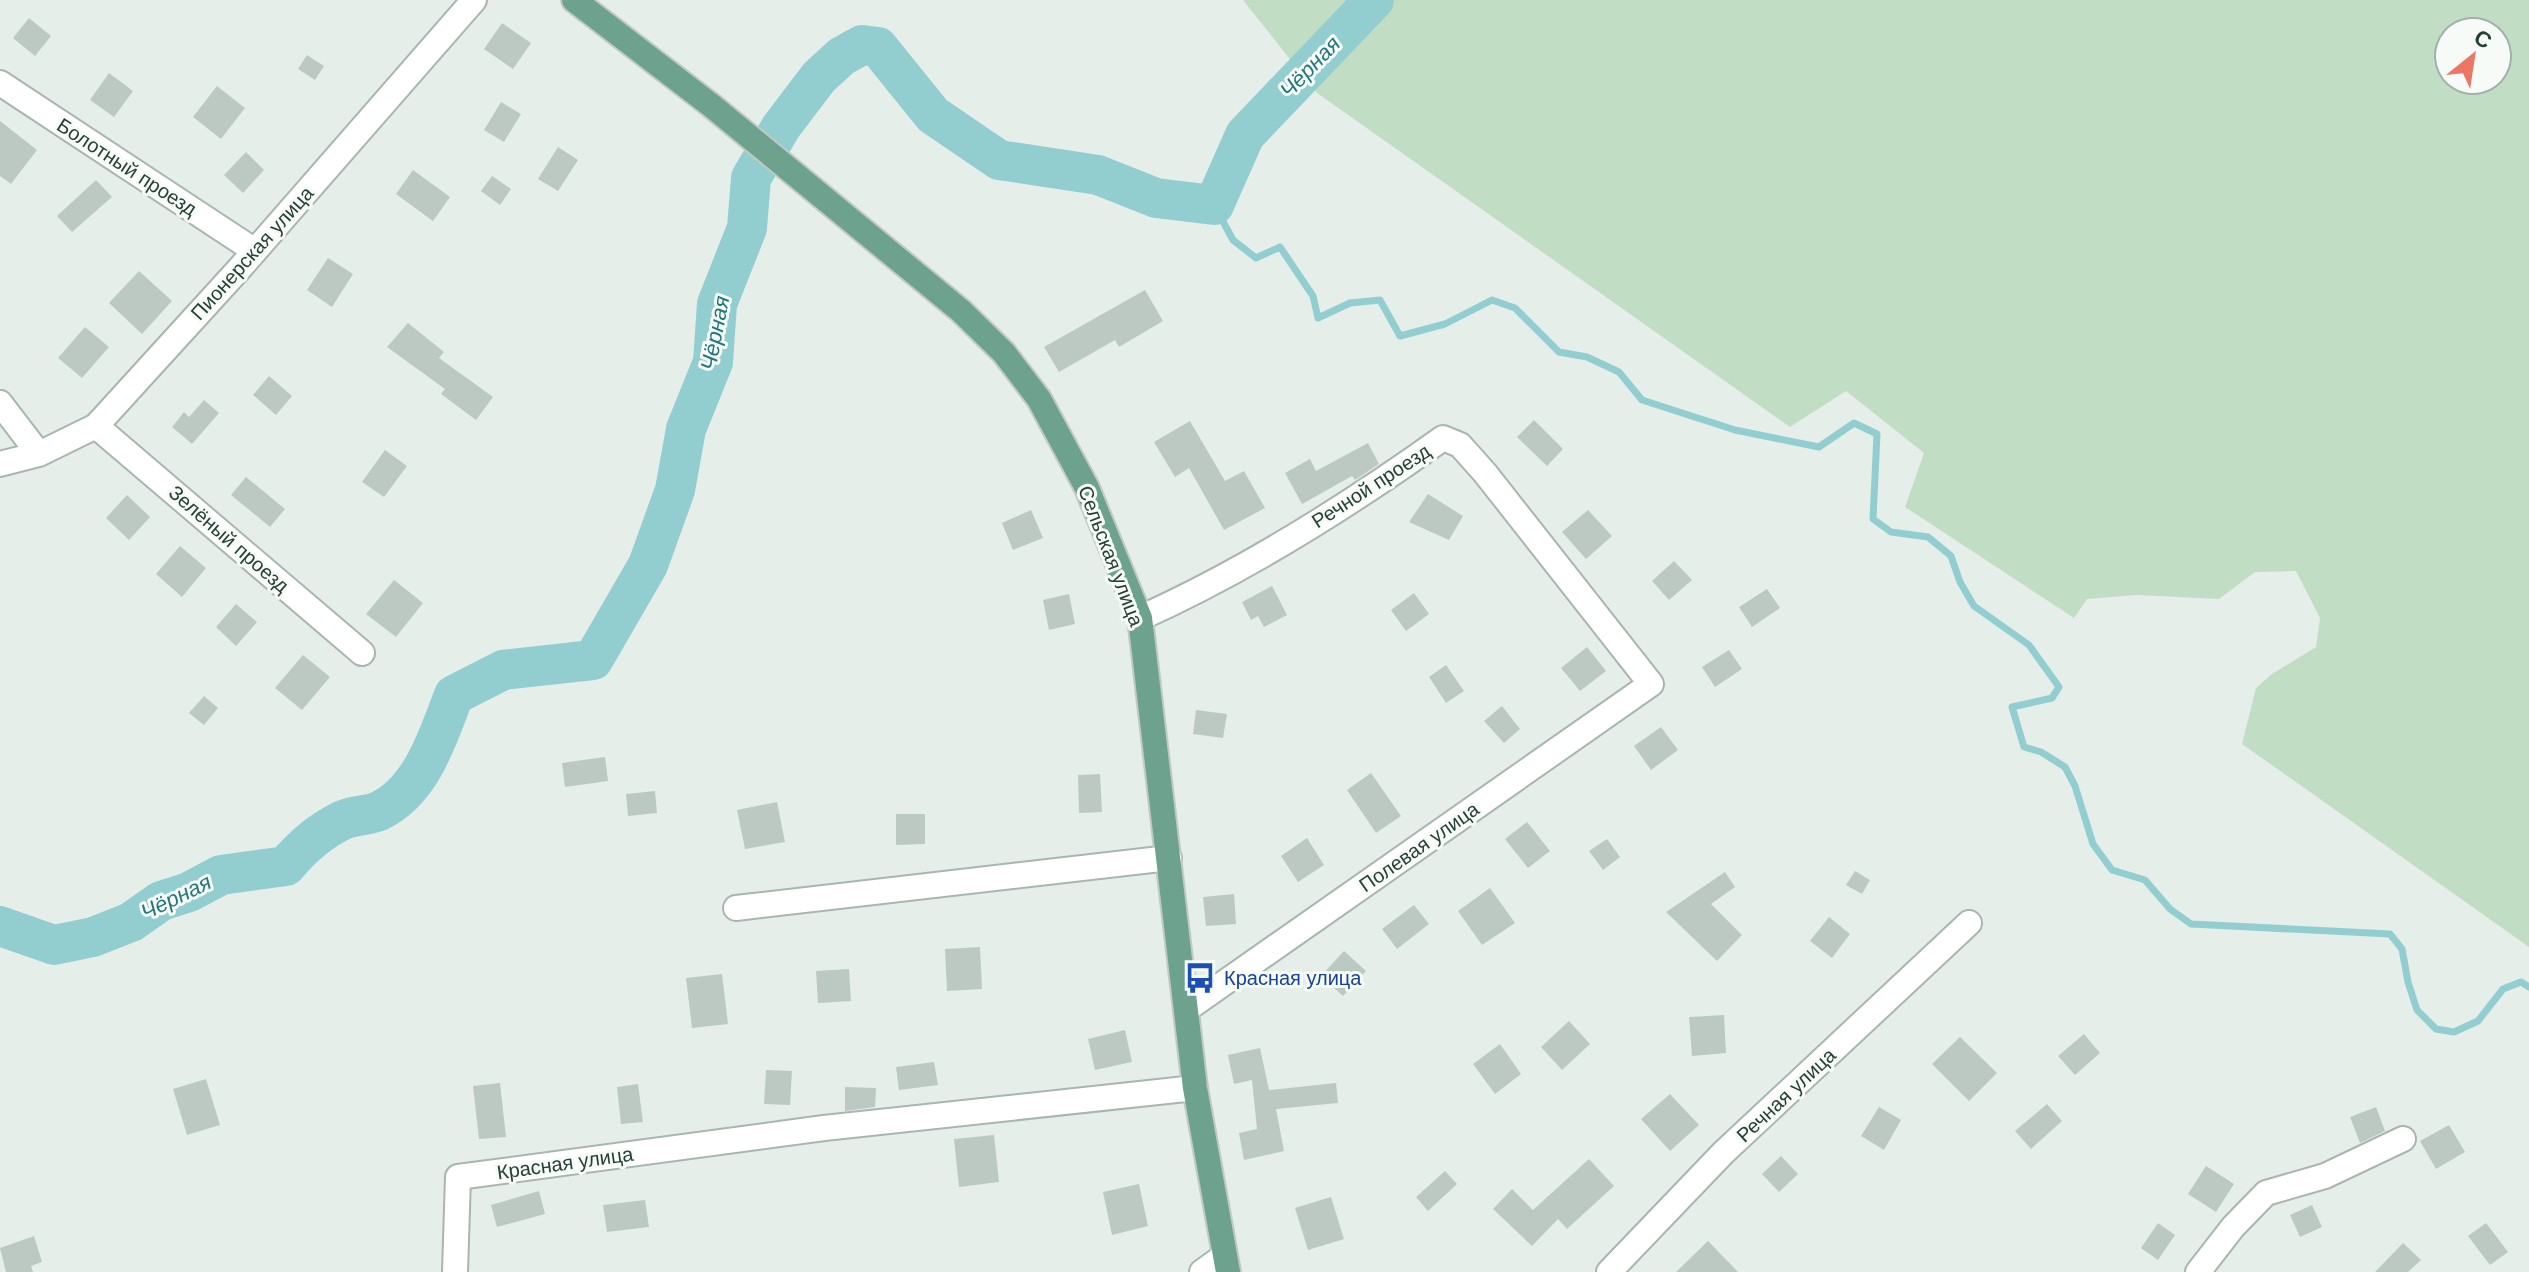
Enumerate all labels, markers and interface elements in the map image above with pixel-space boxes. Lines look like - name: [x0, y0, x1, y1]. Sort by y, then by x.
- north arrow: [2433, 16, 2513, 96]
- text: С: [2470, 24, 2496, 54]
- water label: Чёрная: [1275, 31, 1345, 103]
- street label: Болотный проезд: [53, 114, 201, 220]
- street label: Пионерская улица: [186, 181, 318, 324]
- water label: Чёрная: [696, 293, 735, 372]
- street label: Речной проезд: [1308, 439, 1434, 532]
- street label: Зелёный проезд: [165, 481, 294, 597]
- street label: Сельская улица: [1074, 483, 1148, 630]
- street label: Полевая улица: [1355, 797, 1484, 896]
- water label: Чёрная: [137, 869, 216, 925]
- bus stop icon: Красная улица: [1183, 961, 1217, 995]
- place label: Красная улица: [1224, 967, 1362, 989]
- street label: Речная улица: [1732, 1043, 1841, 1146]
- street label: Красная улица: [495, 1142, 635, 1183]

